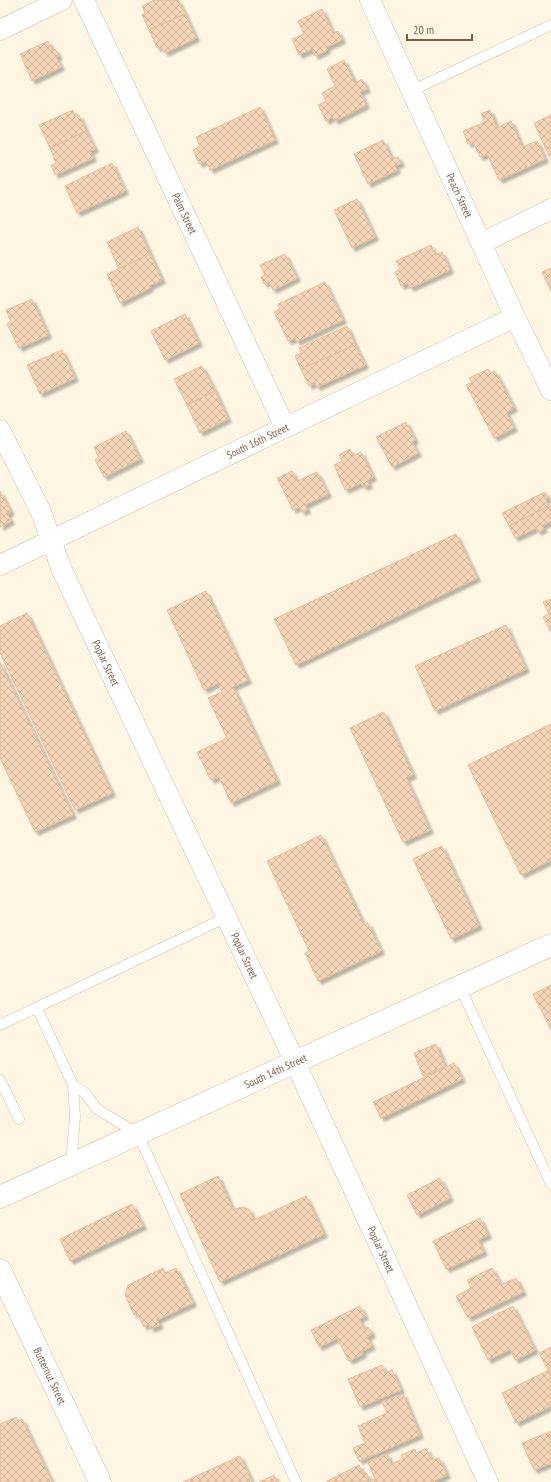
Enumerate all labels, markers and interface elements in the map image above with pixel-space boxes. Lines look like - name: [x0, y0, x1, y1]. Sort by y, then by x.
- scale bar: [407, 16, 472, 42]
- text: 20 m: [413, 22, 434, 37]
- street label: Peach Street: [443, 171, 476, 220]
- street label: Palm Street: [169, 191, 200, 236]
- street label: South 16th Street: [224, 420, 291, 462]
- street label: Poplar Street: [89, 637, 123, 688]
- street label: Poplar Street: [228, 930, 261, 981]
- street label: South 14th Street: [242, 1051, 309, 1091]
- street label: Poplar Street: [364, 1224, 398, 1275]
- street label: Butternut Street: [31, 1345, 69, 1407]

